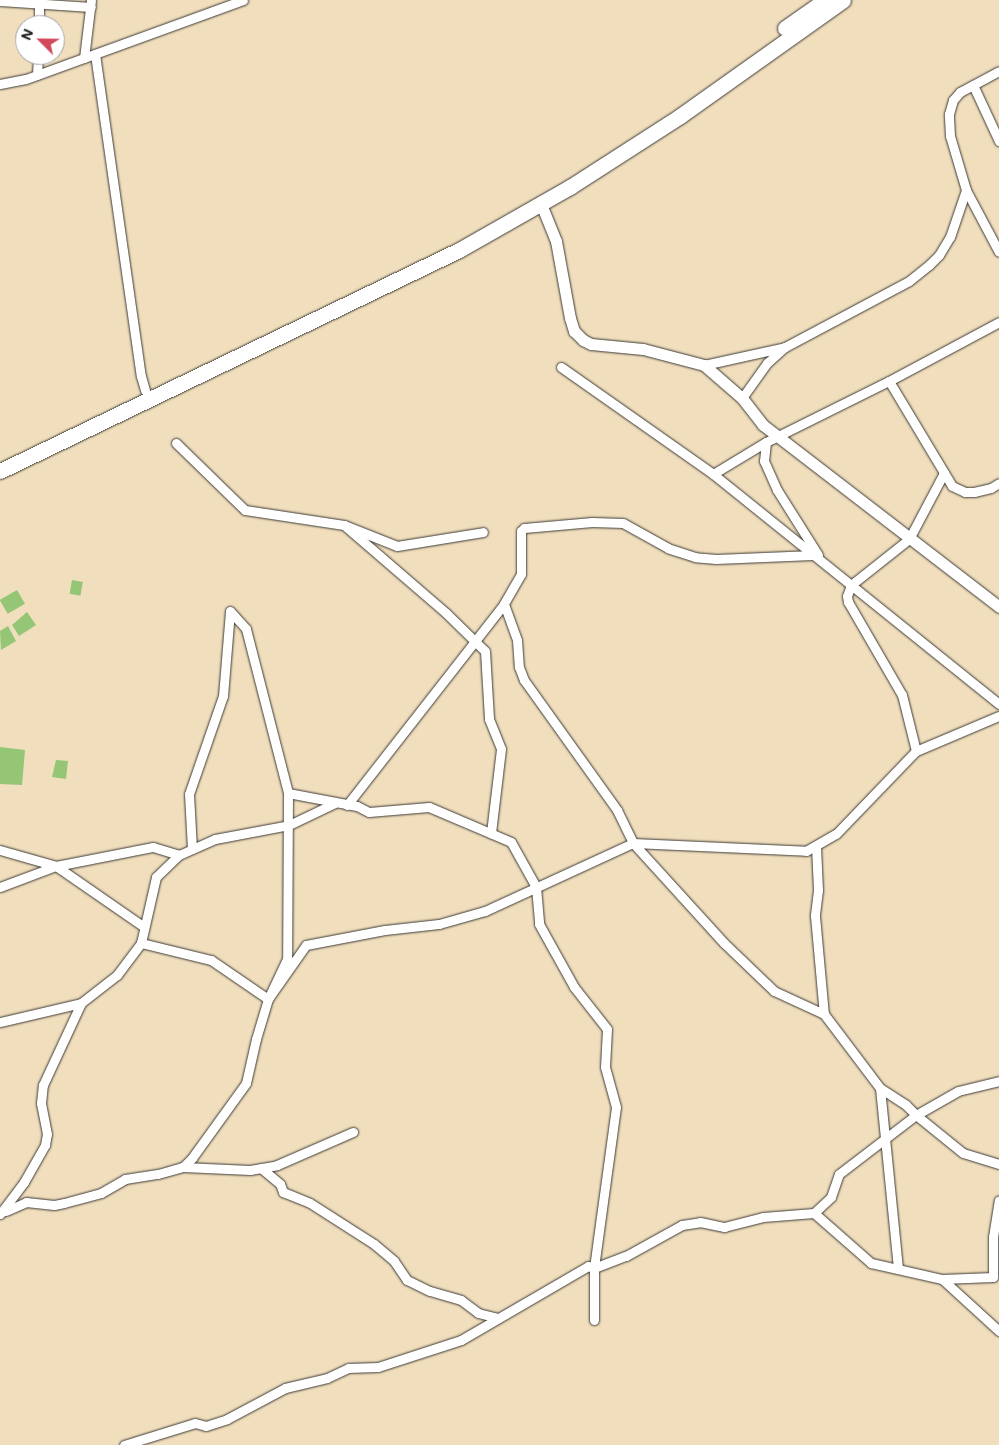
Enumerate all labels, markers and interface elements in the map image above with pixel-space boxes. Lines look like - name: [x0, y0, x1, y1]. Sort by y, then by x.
- north arrow: [15, 15, 65, 65]
- text: N: [16, 26, 37, 43]

